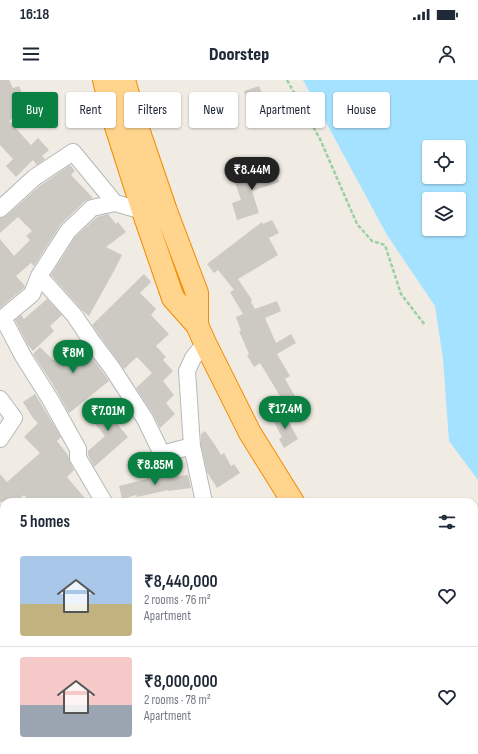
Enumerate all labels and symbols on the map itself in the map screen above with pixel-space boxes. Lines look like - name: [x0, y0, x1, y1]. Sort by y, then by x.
- pin: ₹8.44M: [219, 157, 285, 191]
- pin: ₹8M: [54, 340, 92, 374]
- pin: ₹17.4M: [252, 396, 318, 430]
- pin: ₹7.01M: [75, 398, 141, 432]
- pin: ₹8.85M: [122, 452, 188, 486]

